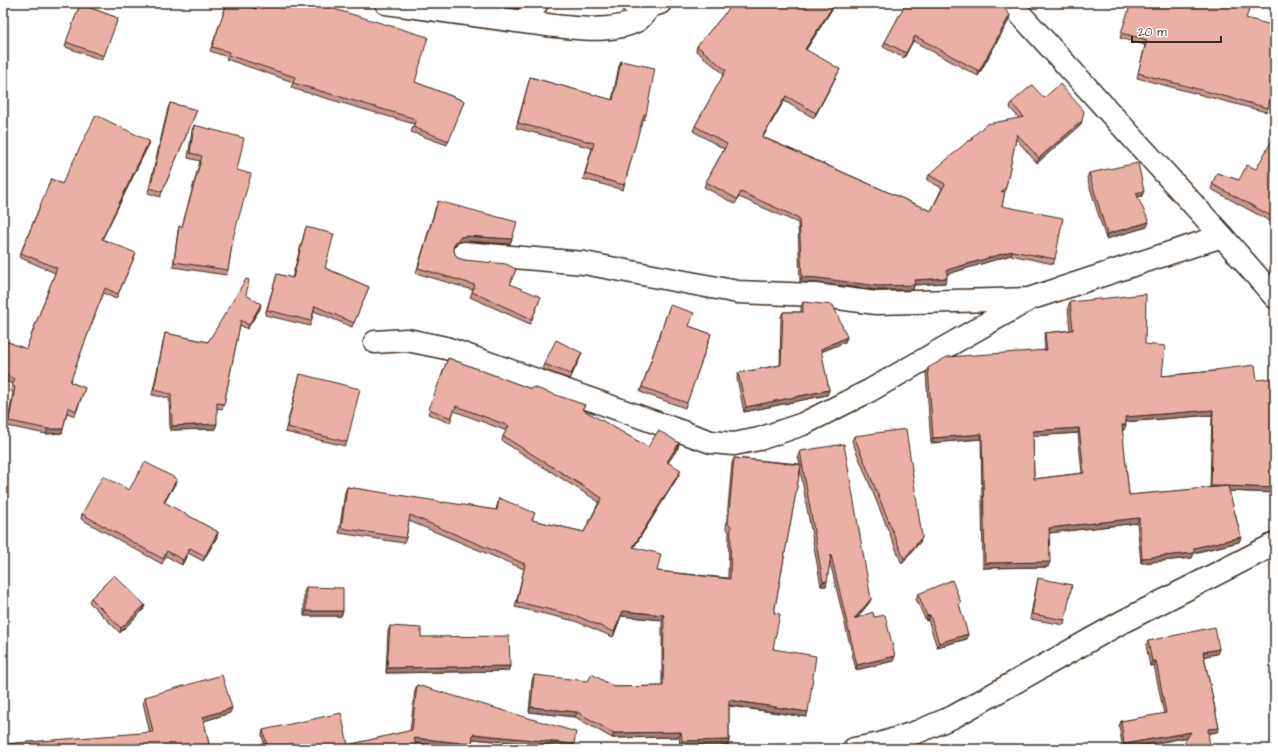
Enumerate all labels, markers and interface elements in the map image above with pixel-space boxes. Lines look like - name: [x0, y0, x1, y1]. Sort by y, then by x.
- scale bar: [1132, 18, 1221, 44]
- text: 20 m: [1138, 24, 1167, 41]

